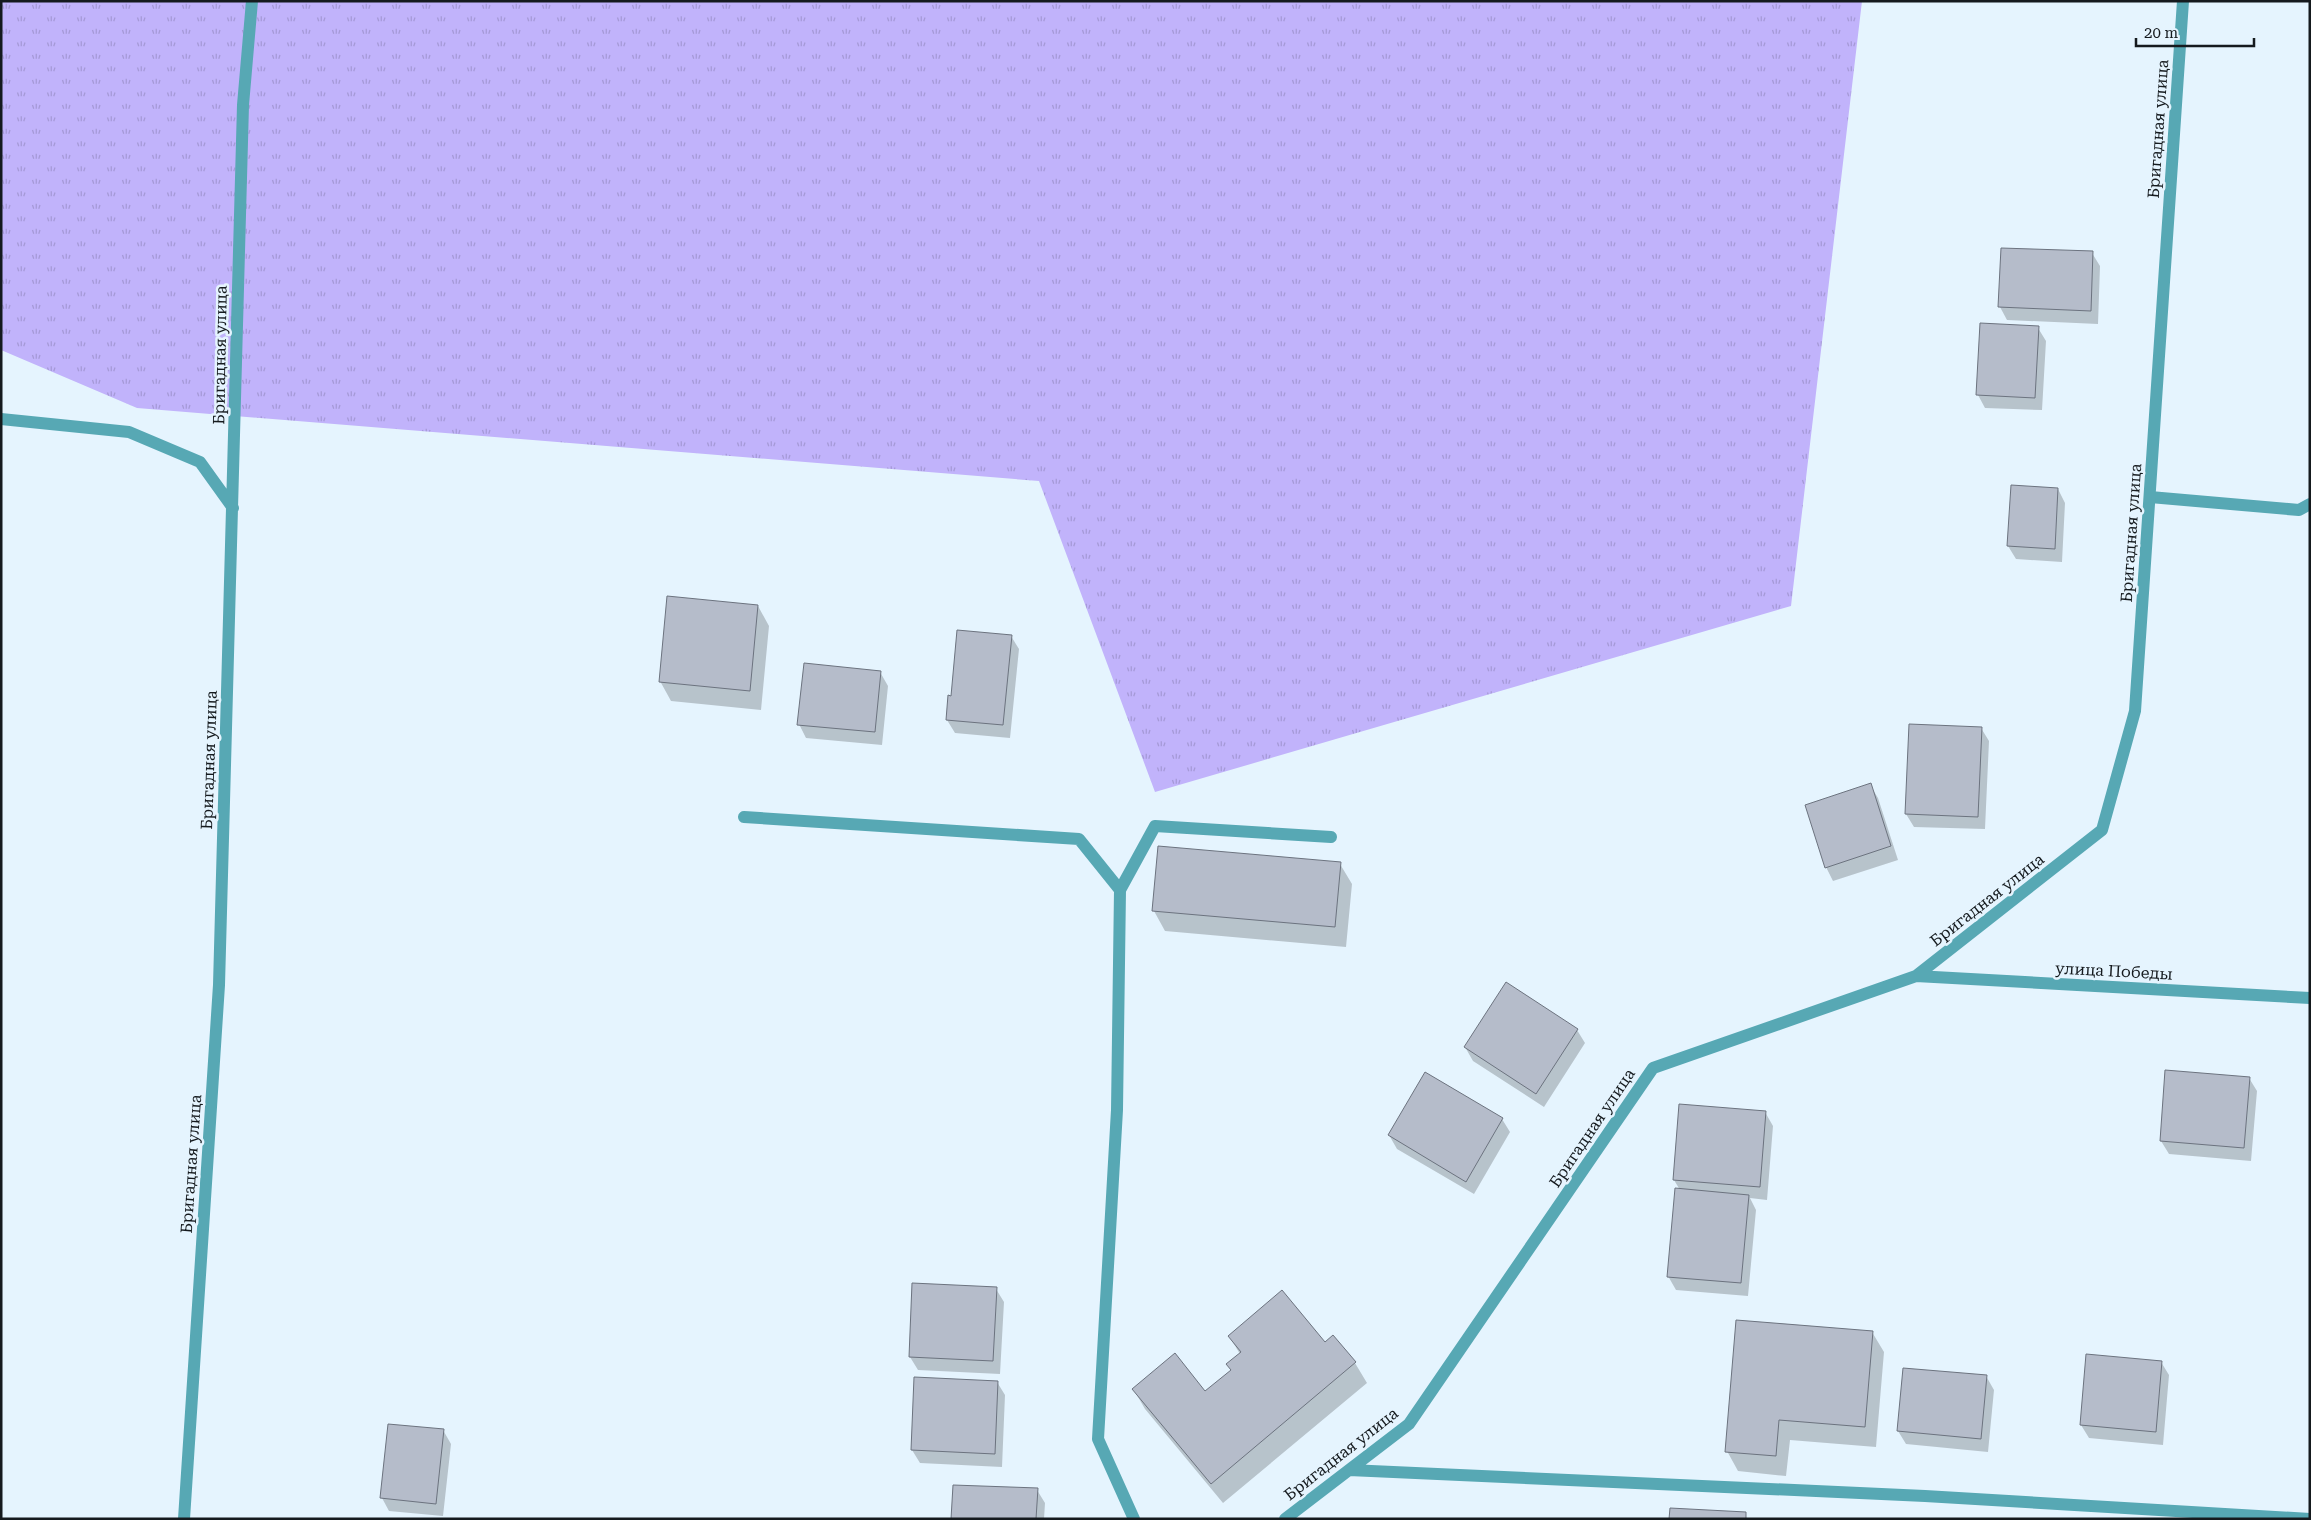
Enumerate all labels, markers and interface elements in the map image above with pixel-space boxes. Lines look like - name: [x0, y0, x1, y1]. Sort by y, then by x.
- scale bar: [2136, 15, 2254, 47]
- text: 20 m: [2144, 24, 2179, 42]
- street label: Бригадная улица: [2144, 59, 2172, 199]
- street label: Бригадная улица: [209, 285, 231, 425]
- street label: Бригадная улица: [2117, 463, 2145, 603]
- street label: Бригадная улица: [197, 690, 221, 830]
- street label: Бригадная улица: [1926, 849, 2048, 950]
- street label: улица Победы: [2055, 958, 2173, 984]
- street label: Бригадная улица: [1545, 1065, 1639, 1191]
- street label: Бригадная улица: [177, 1094, 205, 1234]
- street label: Бригадная улица: [1280, 1403, 1402, 1504]

